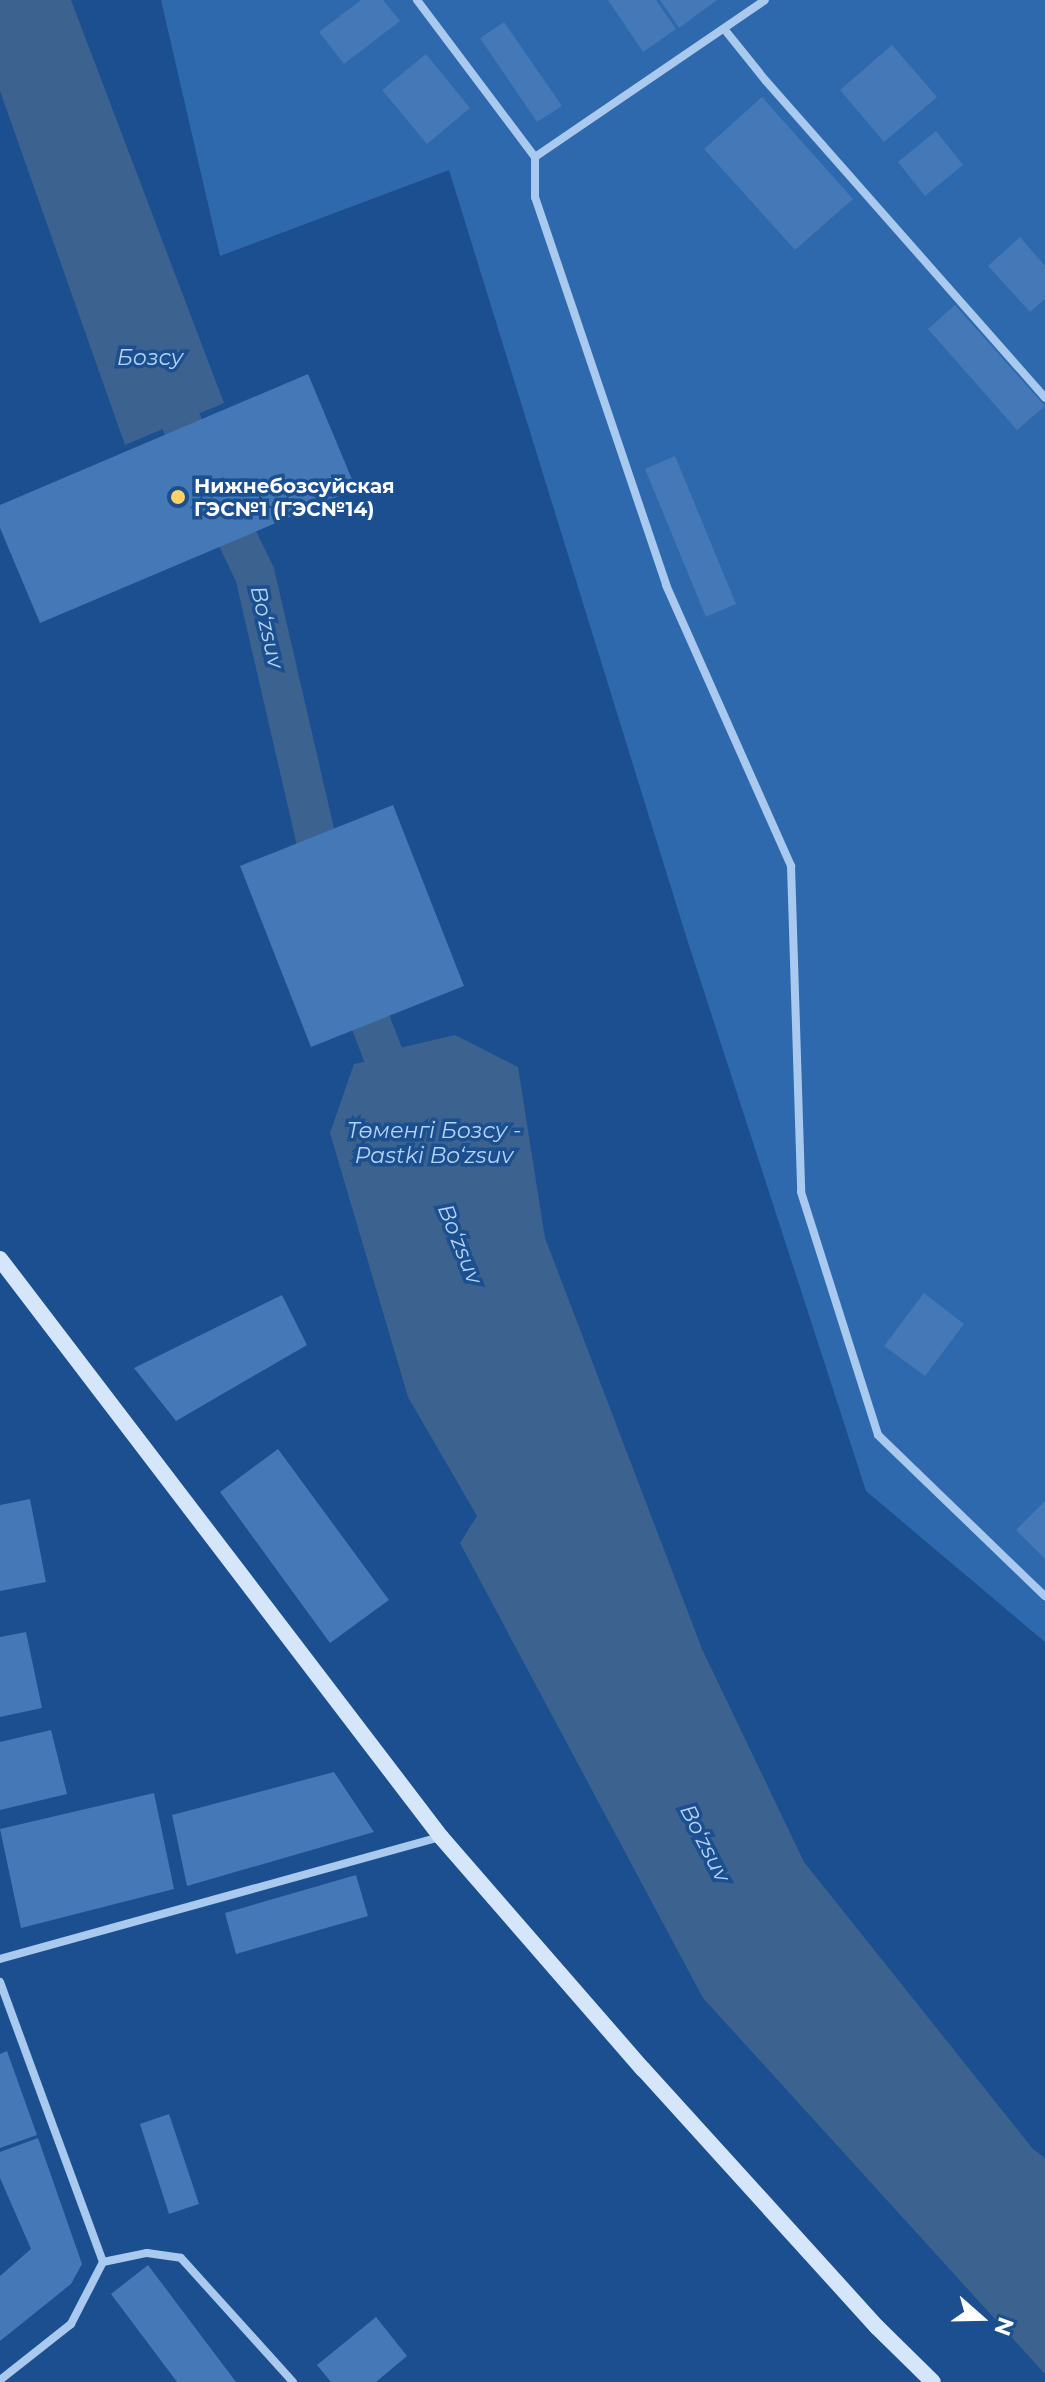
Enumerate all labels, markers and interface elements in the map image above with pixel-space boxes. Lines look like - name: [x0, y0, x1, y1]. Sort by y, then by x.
- water label: Бозсу: [117, 345, 183, 371]
- place label: Нижнебозсуйская ГЭС№1 (ГЭС№14): [194, 474, 395, 521]
- marker: Нижнебозсуйская ГЭС№1 (ГЭС№14): [169, 488, 187, 506]
- water label: Boʻzsuv: [245, 583, 289, 671]
- water label: Төменгі Бозсу - Pastki Boʻzsuv: [347, 1117, 521, 1168]
- water label: Boʻzsuv: [432, 1200, 488, 1288]
- water label: Boʻzsuv: [674, 1800, 736, 1886]
- north arrow: [941, 2278, 1021, 2358]
- text: N: [988, 2313, 1020, 2339]

